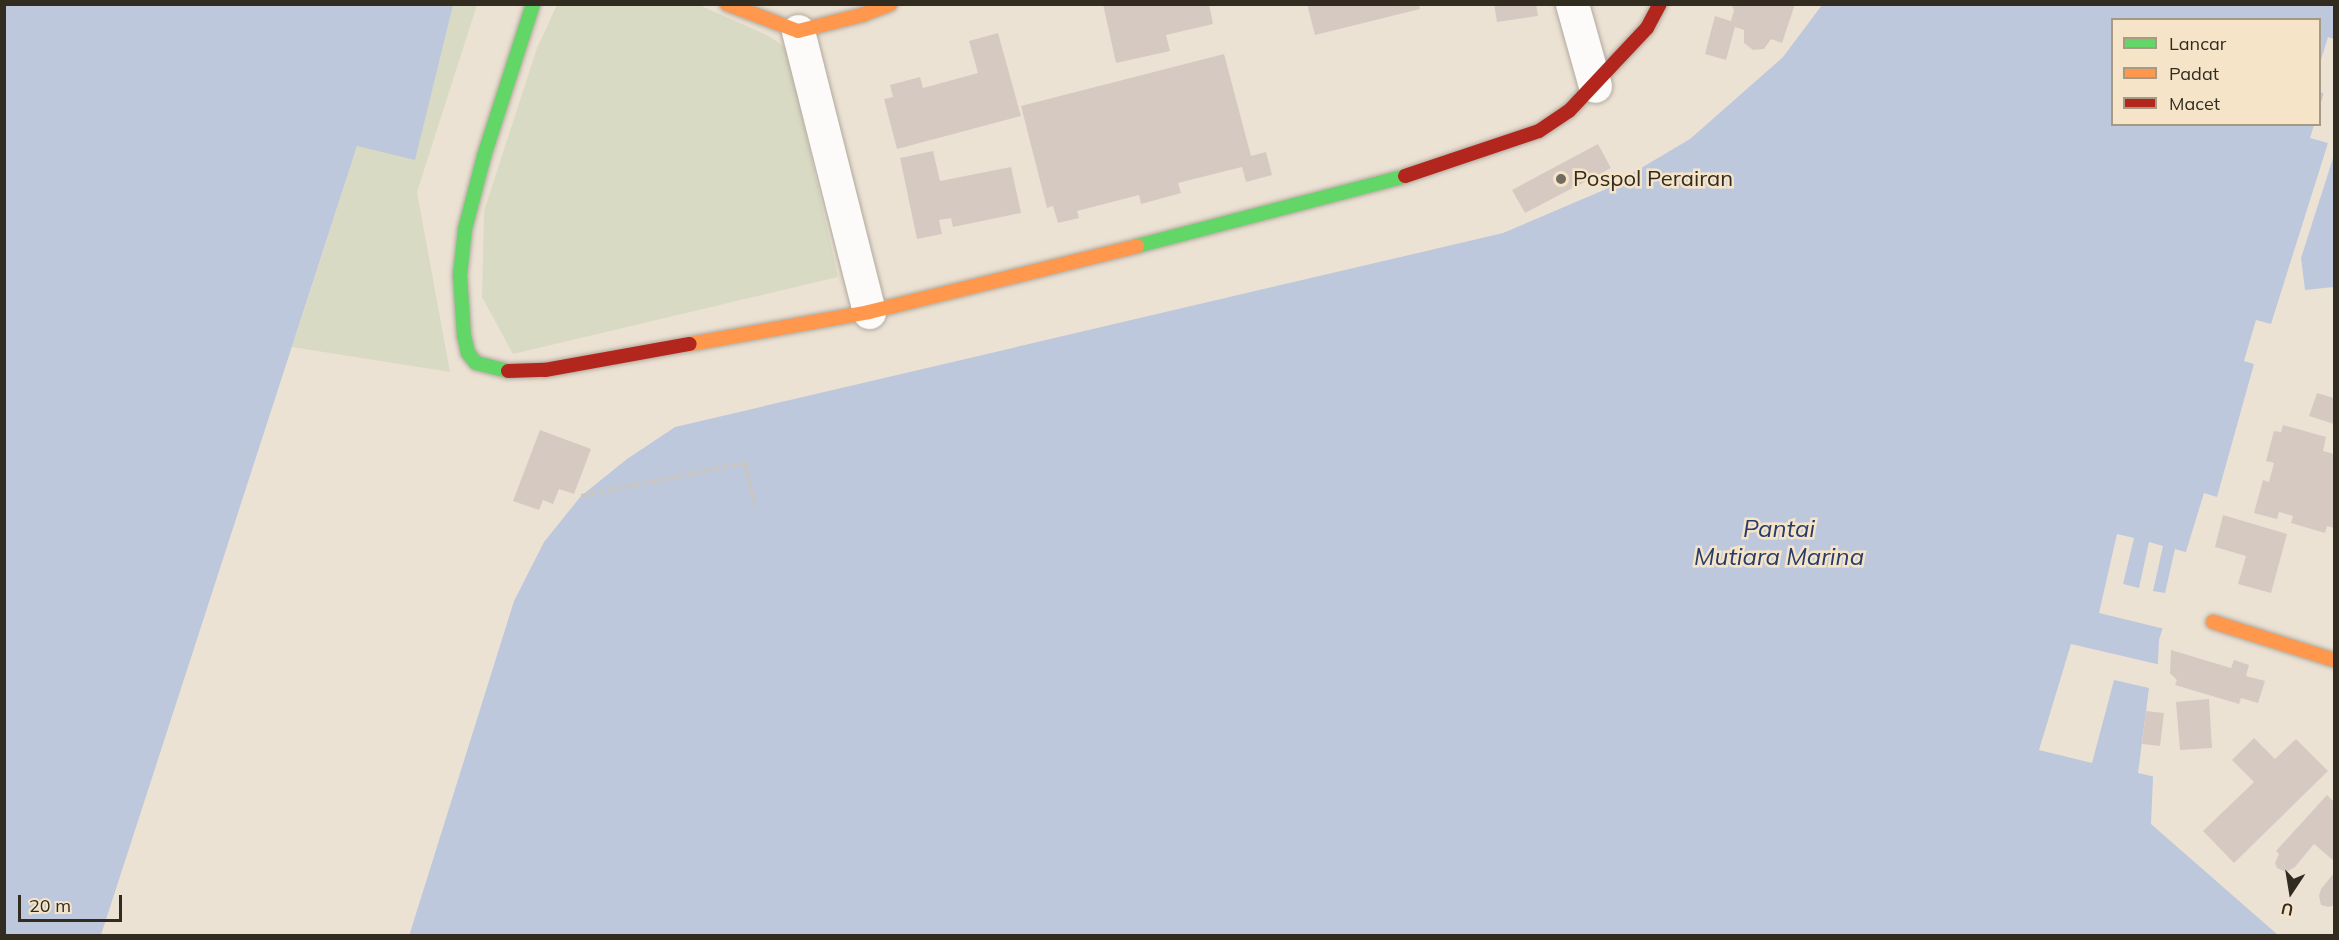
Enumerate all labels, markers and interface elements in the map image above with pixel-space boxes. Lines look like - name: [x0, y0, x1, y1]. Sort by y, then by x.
- legend: [2111, 18, 2321, 126]
- text: Lancar: [2169, 32, 2226, 55]
- text: Padat: [2169, 62, 2219, 85]
- text: Macet: [2169, 92, 2220, 115]
- place label: Pospol Perairan: [1573, 166, 1733, 192]
- marker: Pospol Perairan: [1554, 172, 1568, 186]
- water label: Pantai Mutiara Marina: [1694, 515, 1864, 571]
- north arrow: [2261, 862, 2321, 922]
- scale bar: [21, 883, 124, 921]
- text: 20 m: [29, 894, 71, 917]
- text: U: [2279, 899, 2295, 921]

